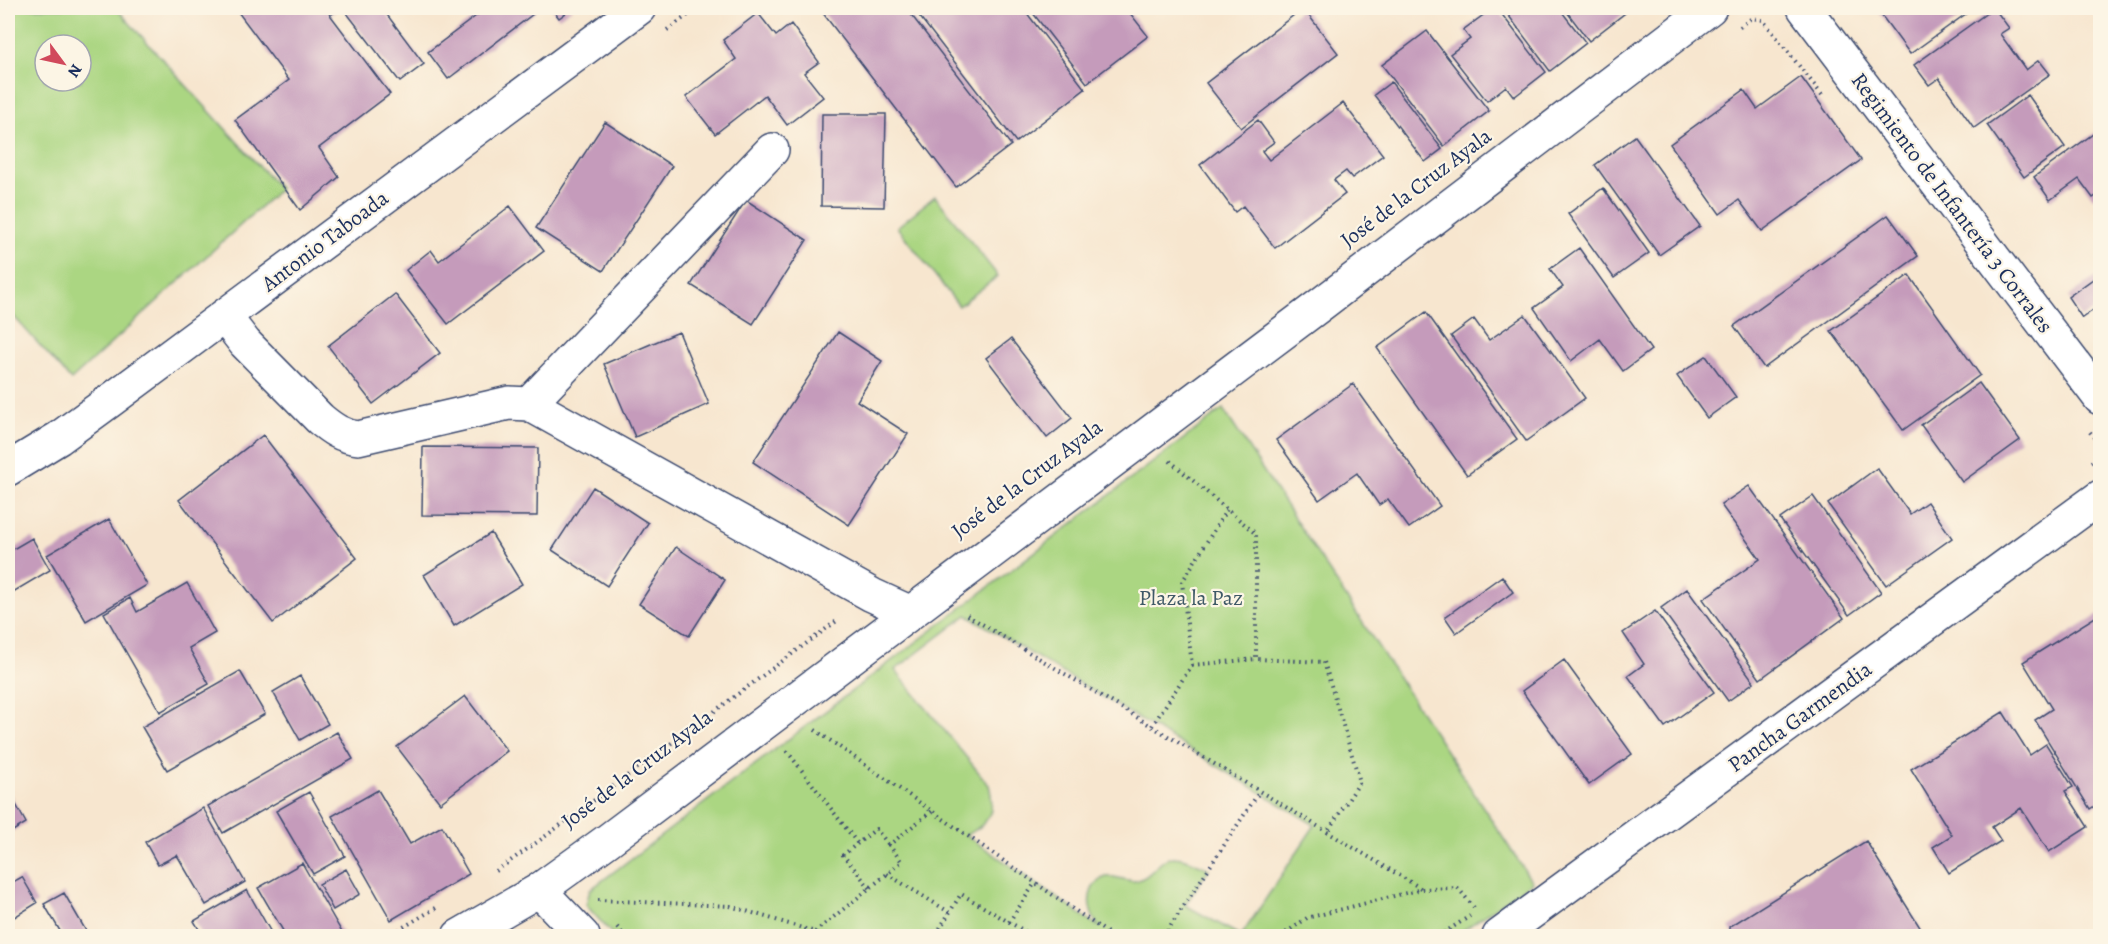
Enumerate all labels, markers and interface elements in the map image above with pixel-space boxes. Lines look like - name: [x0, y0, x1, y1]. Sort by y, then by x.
- north arrow: [33, 33, 93, 93]
- text: N: [62, 60, 87, 82]
- street label: Regimiento de Infantería 3 Corrales: [1844, 67, 2060, 339]
- street label: José de la Cruz Ayala: [1334, 121, 1498, 255]
- street label: Antonio Taboada: [255, 183, 395, 299]
- street label: José de la Cruz Ayala: [945, 412, 1109, 546]
- park label: Plaza la Paz: [1139, 583, 1243, 613]
- street label: Pancha Garmendia: [1722, 654, 1879, 779]
- street label: José de la Cruz Ayala: [555, 702, 719, 836]

